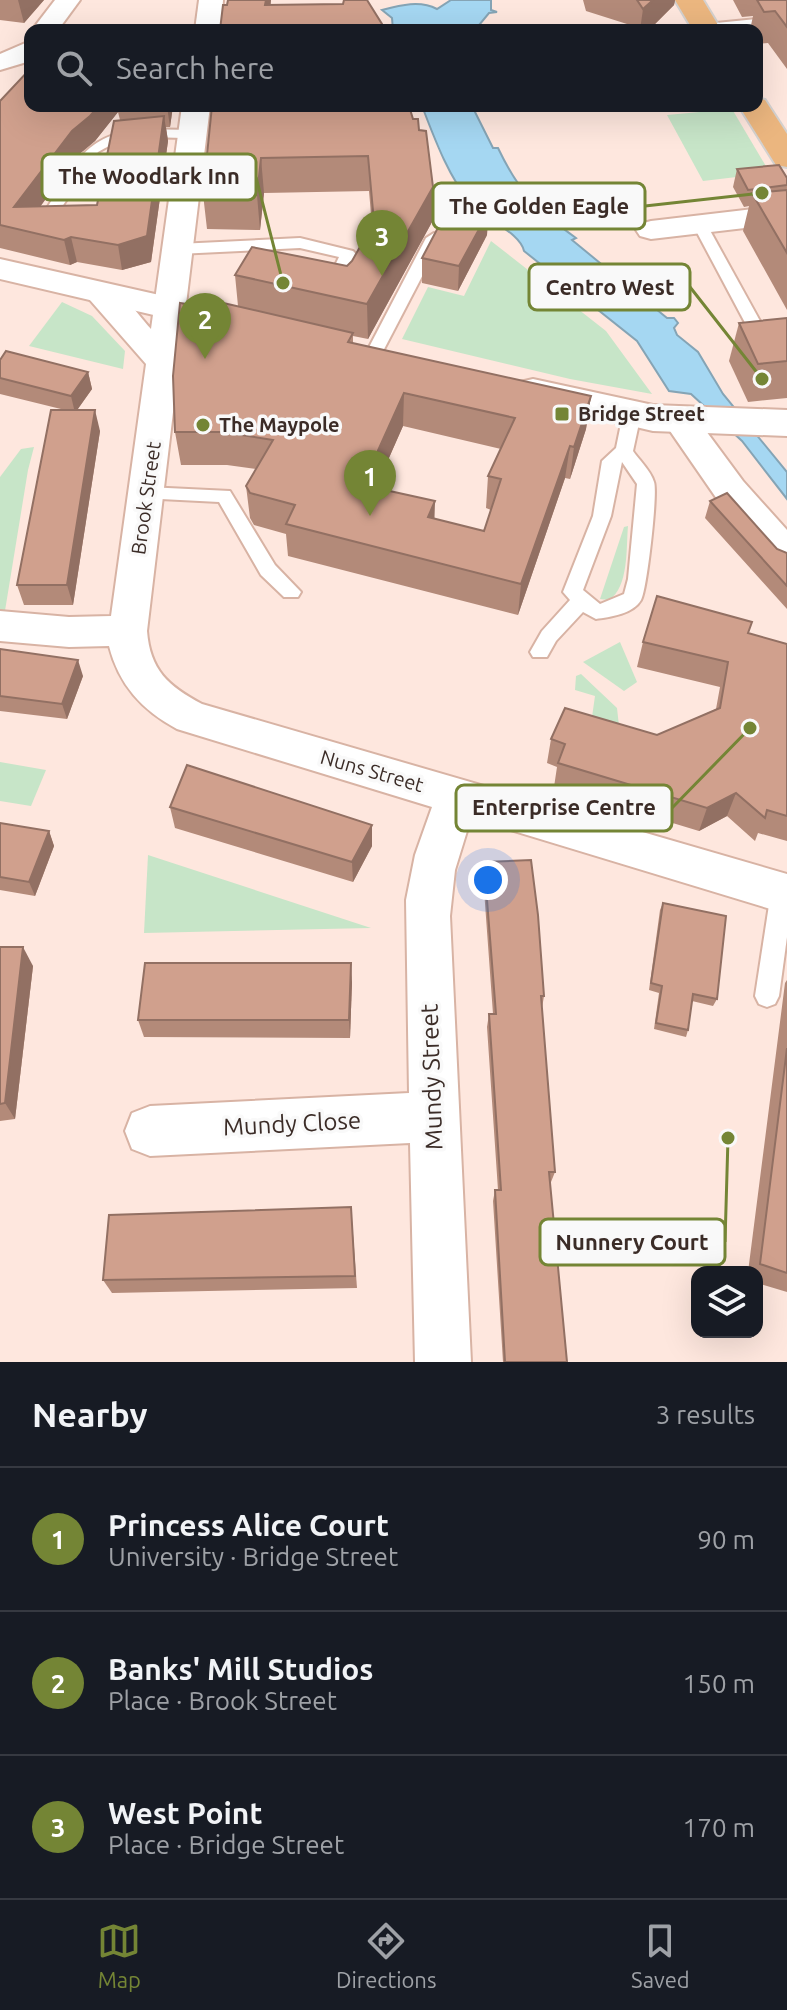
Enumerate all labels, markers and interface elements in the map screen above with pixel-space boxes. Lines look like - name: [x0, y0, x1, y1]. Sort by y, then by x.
- search box: [24, 24, 763, 112]
- icon: search: [52, 46, 96, 90]
- text: Search here: [116, 51, 275, 85]
- callout: The Woodlark Inn: [42, 154, 256, 200]
- text: The Woodlark Inn: [58, 163, 240, 188]
- callout: The Golden Eagle: [433, 183, 645, 229]
- text: The Golden Eagle: [449, 193, 629, 218]
- pin: 3: [356, 210, 408, 276]
- callout: Centro West: [529, 264, 690, 310]
- text: Centro West: [546, 274, 674, 299]
- pin: 2: [179, 293, 231, 359]
- place label: Bridge Street: [578, 402, 705, 425]
- marker: Bridge Street: [553, 405, 571, 423]
- place label: The Maypole: [219, 413, 340, 436]
- marker: The Maypole: [194, 416, 212, 434]
- street label: Brook Street: [126, 440, 165, 556]
- pin: 1: [344, 450, 396, 516]
- street label: Nuns Street: [318, 745, 426, 796]
- callout: Enterprise Centre: [456, 785, 672, 831]
- text: Enterprise Centre: [472, 794, 656, 819]
- your location: [468, 860, 508, 900]
- street label: Mundy Street: [415, 1003, 448, 1151]
- street label: Mundy Close: [222, 1106, 362, 1141]
- callout: Nunnery Court: [540, 1219, 725, 1265]
- text: Nunnery Court: [556, 1229, 708, 1254]
- map controls: [691, 1266, 763, 1338]
- button: layers: [691, 1266, 763, 1338]
- text: Nearby: [32, 1395, 147, 1433]
- text: 3 results: [656, 1400, 755, 1429]
- text: Princess Alice Court: [108, 1508, 389, 1542]
- text: 1: [51, 1525, 65, 1554]
- text: 90 m: [697, 1525, 755, 1554]
- text: University · Bridge Street: [108, 1542, 398, 1571]
- text: Banks' Mill Studios: [108, 1652, 374, 1686]
- text: 2: [51, 1669, 65, 1698]
- text: 150 m: [683, 1669, 755, 1698]
- text: Place · Brook Street: [108, 1686, 337, 1715]
- text: West Point: [108, 1796, 262, 1830]
- text: 3: [51, 1813, 65, 1842]
- text: 170 m: [683, 1813, 755, 1842]
- text: Place · Bridge Street: [108, 1830, 344, 1859]
- tab: Map: [97, 1919, 141, 1992]
- tab: Directions: [336, 1919, 436, 1992]
- tab: Saved: [631, 1919, 690, 1992]

